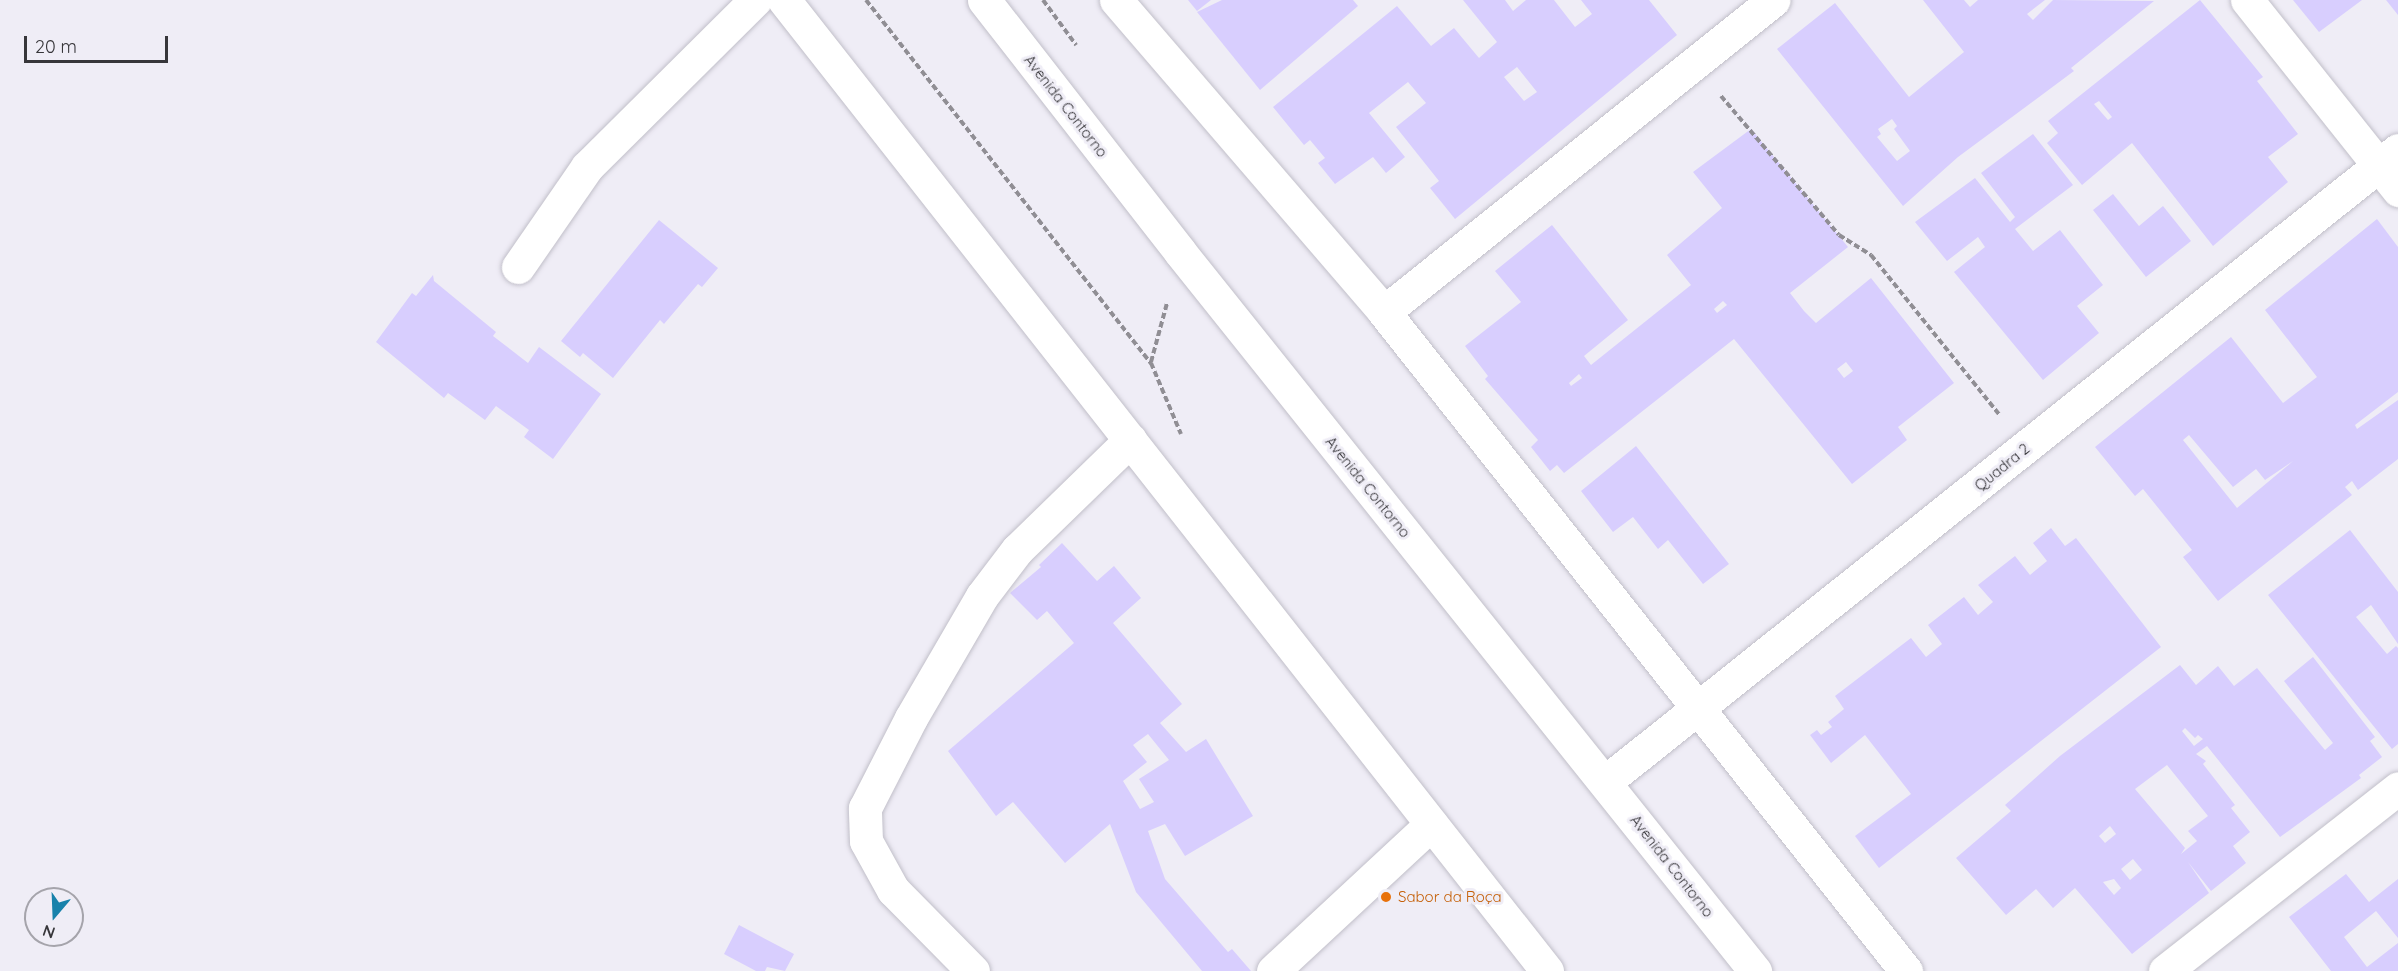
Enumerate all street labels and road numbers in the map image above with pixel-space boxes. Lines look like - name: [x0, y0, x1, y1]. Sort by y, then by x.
- street label: Avenida Contorno: [1020, 51, 1112, 161]
- street label: Avenida Contorno: [1322, 433, 1414, 541]
- street label: Quadra 2: [1971, 439, 2033, 495]
- street label: Avenida Contorno: [1626, 811, 1718, 921]

